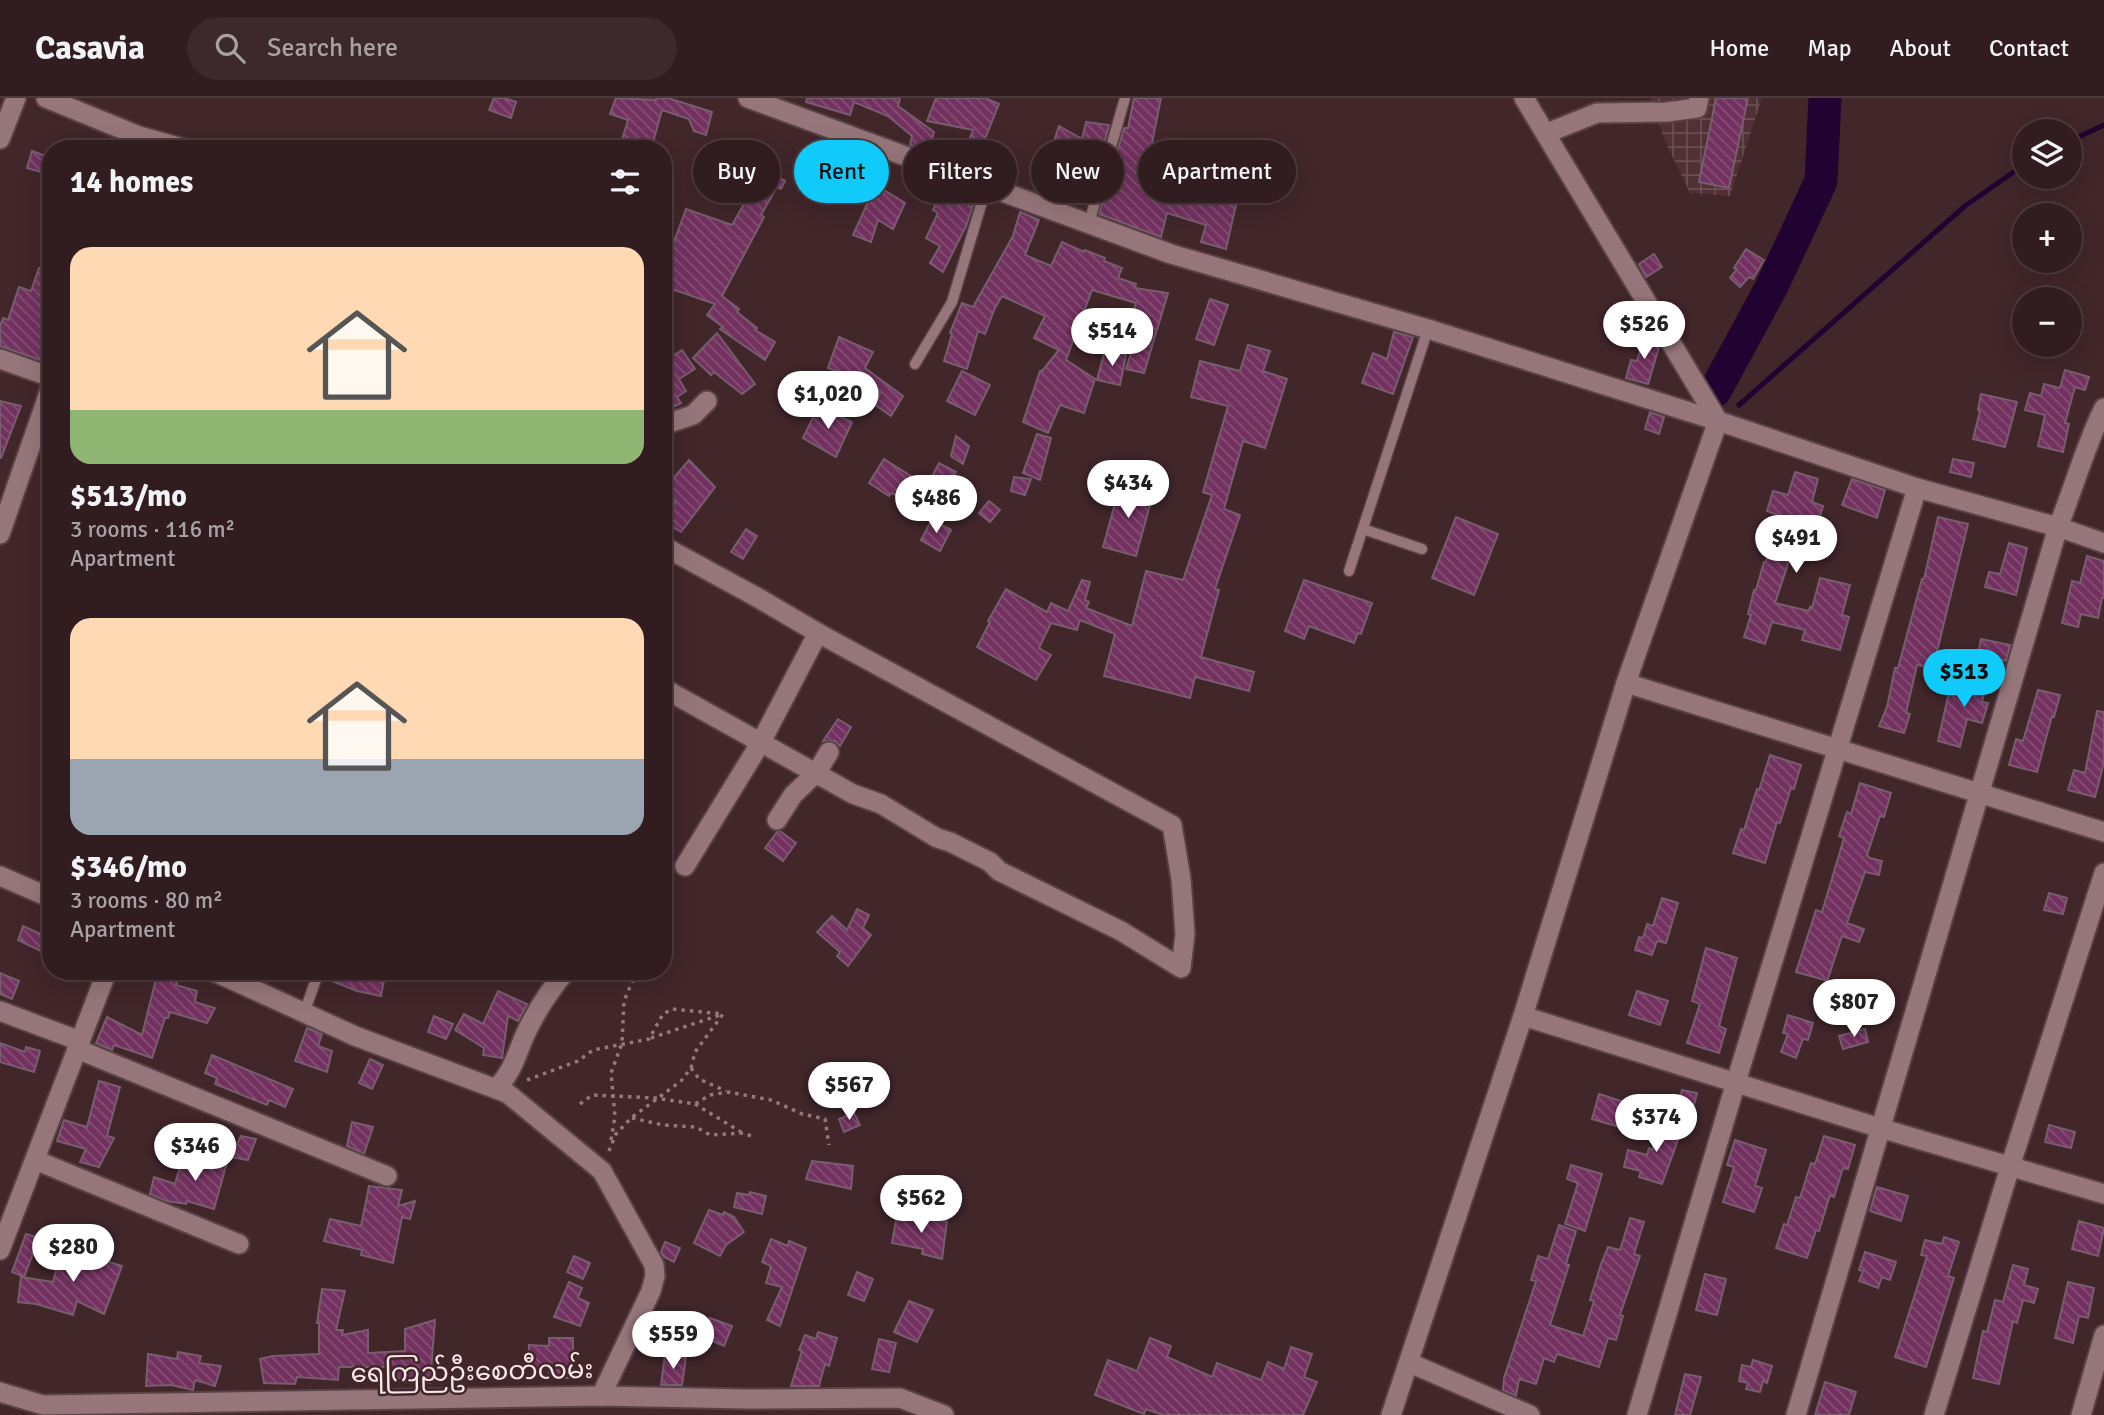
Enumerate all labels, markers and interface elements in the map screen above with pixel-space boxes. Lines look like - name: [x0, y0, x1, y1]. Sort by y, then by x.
- search box: [187, 17, 677, 80]
- text: Casavia: [35, 28, 145, 69]
- icon: search: [211, 29, 249, 67]
- text: Search here: [267, 32, 398, 64]
- text: Home: [1709, 33, 1769, 63]
- text: Map: [1807, 33, 1852, 63]
- text: About: [1890, 33, 1951, 63]
- text: Contact: [1989, 33, 2069, 63]
- map controls: [2012, 119, 2082, 357]
- button: layers: [2012, 119, 2082, 189]
- chip: Buy: [693, 140, 780, 203]
- chip: Rent: [794, 140, 889, 203]
- chip: Filters: [903, 140, 1017, 203]
- chip: New: [1031, 140, 1124, 203]
- chip: Apartment: [1138, 140, 1296, 203]
- icon: filters: [606, 163, 644, 201]
- text: 14 homes: [70, 164, 193, 201]
- button: +: [2012, 203, 2082, 273]
- button: −: [2012, 287, 2082, 357]
- icon: home: [294, 292, 420, 418]
- pin: $526: [1603, 302, 1685, 361]
- pin: $514: [1071, 308, 1153, 368]
- text: $526: [1619, 309, 1669, 338]
- text: $514: [1087, 316, 1137, 345]
- pin: $1,020: [771, 372, 885, 431]
- text: $1,020: [794, 379, 862, 408]
- pin: $434: [1087, 460, 1169, 520]
- text: $434: [1103, 468, 1153, 497]
- pin: $486: [895, 476, 977, 535]
- text: $513/mo: [70, 478, 187, 515]
- text: $486: [911, 483, 961, 512]
- text: 3 rooms · 116 m²: [70, 515, 235, 544]
- pin: $491: [1755, 516, 1837, 575]
- text: $491: [1771, 523, 1821, 552]
- text: Apartment: [70, 544, 175, 573]
- pin: $513: [1923, 650, 2005, 709]
- text: $513: [1939, 657, 1989, 686]
- icon: home: [294, 663, 420, 789]
- text: $346/mo: [70, 849, 187, 886]
- text: 3 rooms · 80 m²: [70, 886, 223, 915]
- text: Apartment: [70, 915, 175, 944]
- pin: $807: [1813, 979, 1895, 1039]
- text: $807: [1829, 987, 1879, 1016]
- pin: $567: [808, 1062, 890, 1122]
- text: $567: [824, 1070, 874, 1099]
- pin: $374: [1615, 1094, 1697, 1154]
- text: $374: [1631, 1102, 1681, 1131]
- pin: $346: [154, 1124, 236, 1183]
- text: $346: [170, 1131, 220, 1160]
- pin: $562: [880, 1176, 962, 1235]
- text: $562: [896, 1183, 946, 1212]
- pin: $280: [32, 1224, 114, 1284]
- text: $280: [48, 1232, 98, 1261]
- pin: $559: [632, 1312, 714, 1371]
- text: $559: [648, 1319, 698, 1348]
- street label: ရေကြည်ဦးစေတီလမ်း: [350, 1352, 594, 1394]

